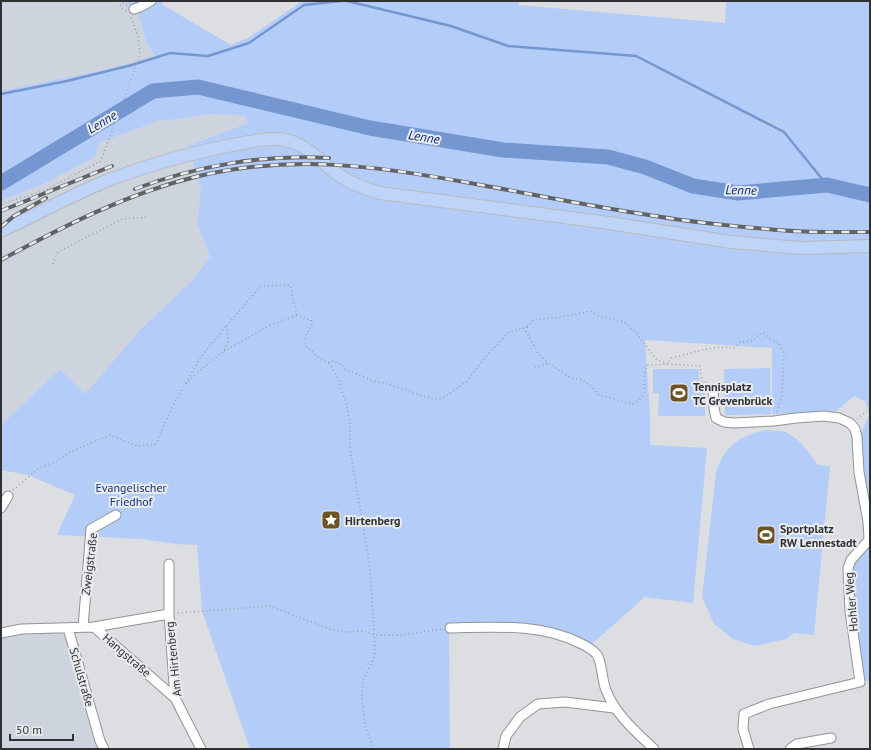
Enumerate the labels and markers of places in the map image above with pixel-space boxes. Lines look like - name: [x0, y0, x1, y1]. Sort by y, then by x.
- place label: Tennisplatz TC Grevenbrück: [693, 379, 772, 408]
- sports icon: Tennisplatz TC Grevenbrück: [668, 382, 690, 404]
- place icon: Hirtenberg: [320, 509, 342, 531]
- place label: Hirtenberg: [345, 513, 401, 528]
- place label: Sportplatz RW Lennestadt: [780, 521, 857, 550]
- sports icon: Sportplatz RW Lennestadt: [755, 524, 777, 546]

